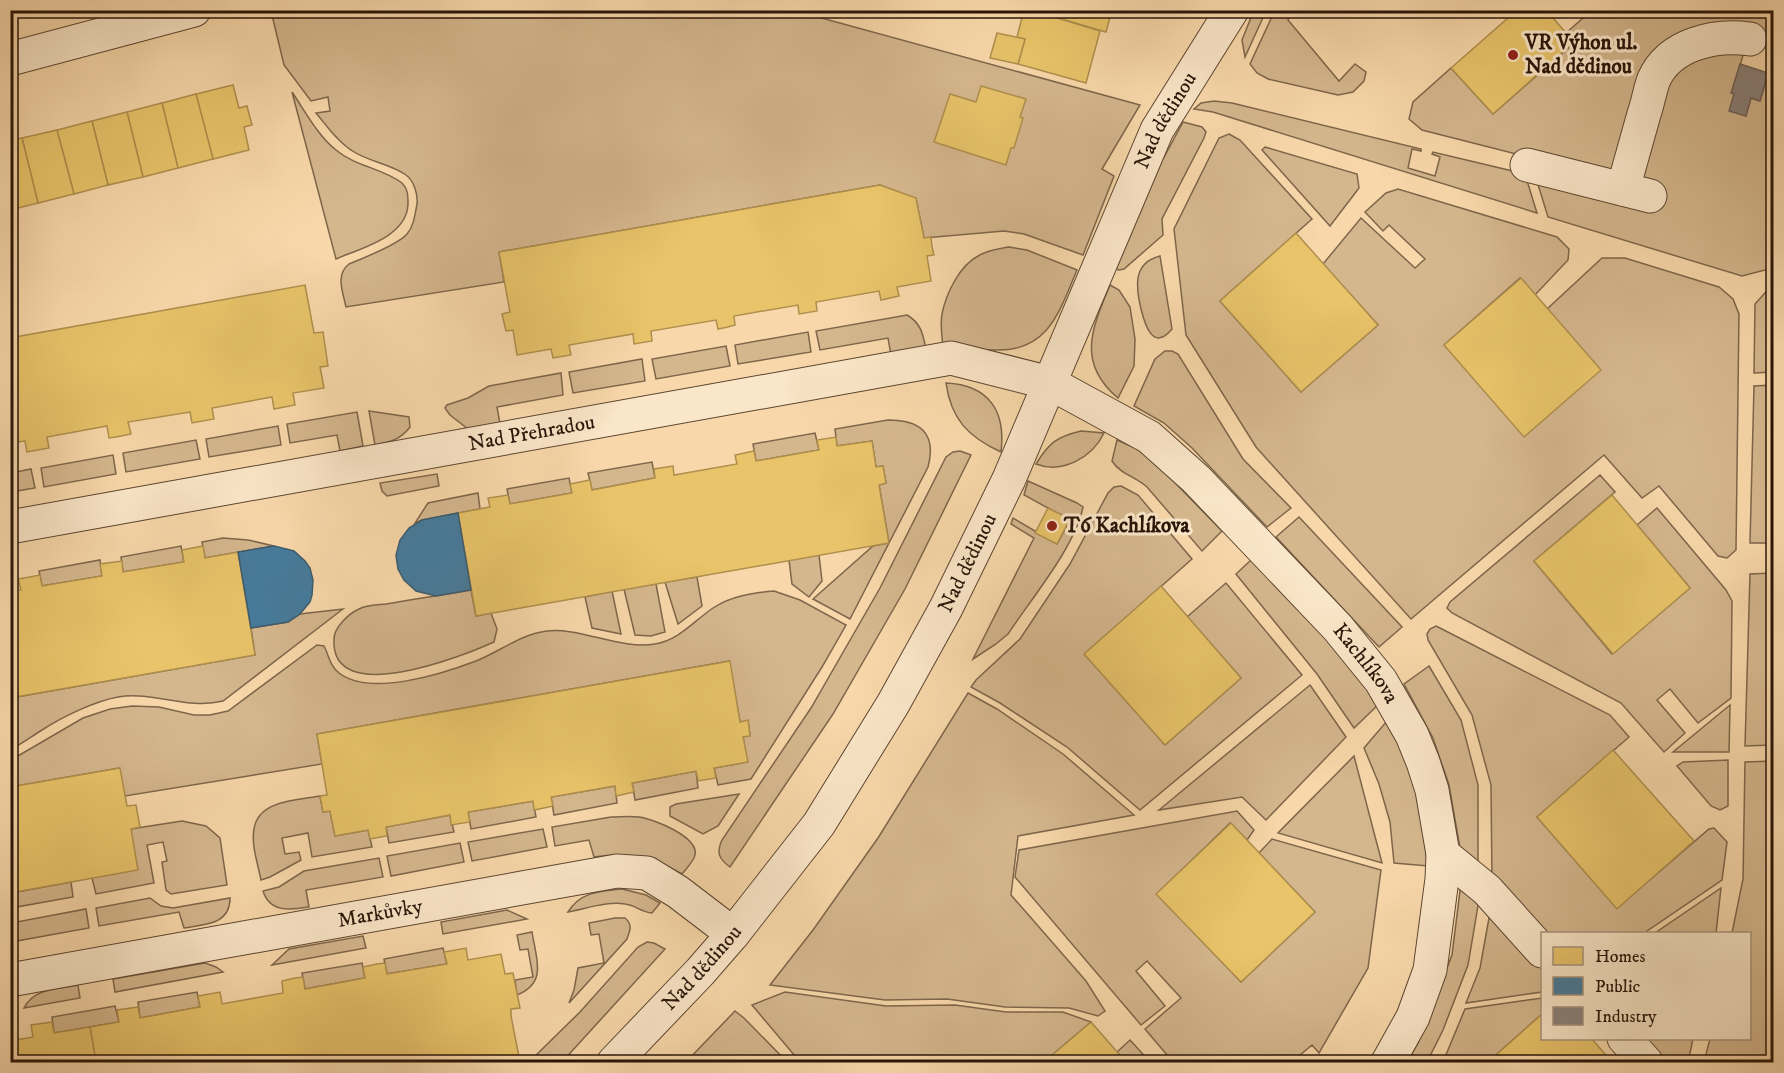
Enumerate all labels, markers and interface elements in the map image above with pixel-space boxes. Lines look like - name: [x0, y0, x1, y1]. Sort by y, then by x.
- place label: VR Výhon ul. Nad dědinou: [1524, 30, 1637, 80]
- marker: VR Výhon ul. Nad dědinou: [1506, 48, 1520, 62]
- street label: Nad dědinou: [1129, 67, 1203, 173]
- street label: Nad Přehradou: [466, 409, 597, 457]
- street label: Nad dědinou: [933, 509, 1003, 617]
- place label: T6 Kachlíkova: [1063, 513, 1190, 539]
- marker: T6 Kachlíkova: [1045, 519, 1059, 533]
- street label: Kachlíkova: [1327, 618, 1404, 708]
- street label: Markůvky: [336, 893, 426, 934]
- street label: Nad dědinou: [657, 920, 748, 1016]
- legend: [1541, 932, 1751, 1040]
- text: Homes: [1595, 946, 1646, 968]
- text: Public: [1595, 976, 1641, 998]
- text: Industry: [1595, 1006, 1657, 1028]

